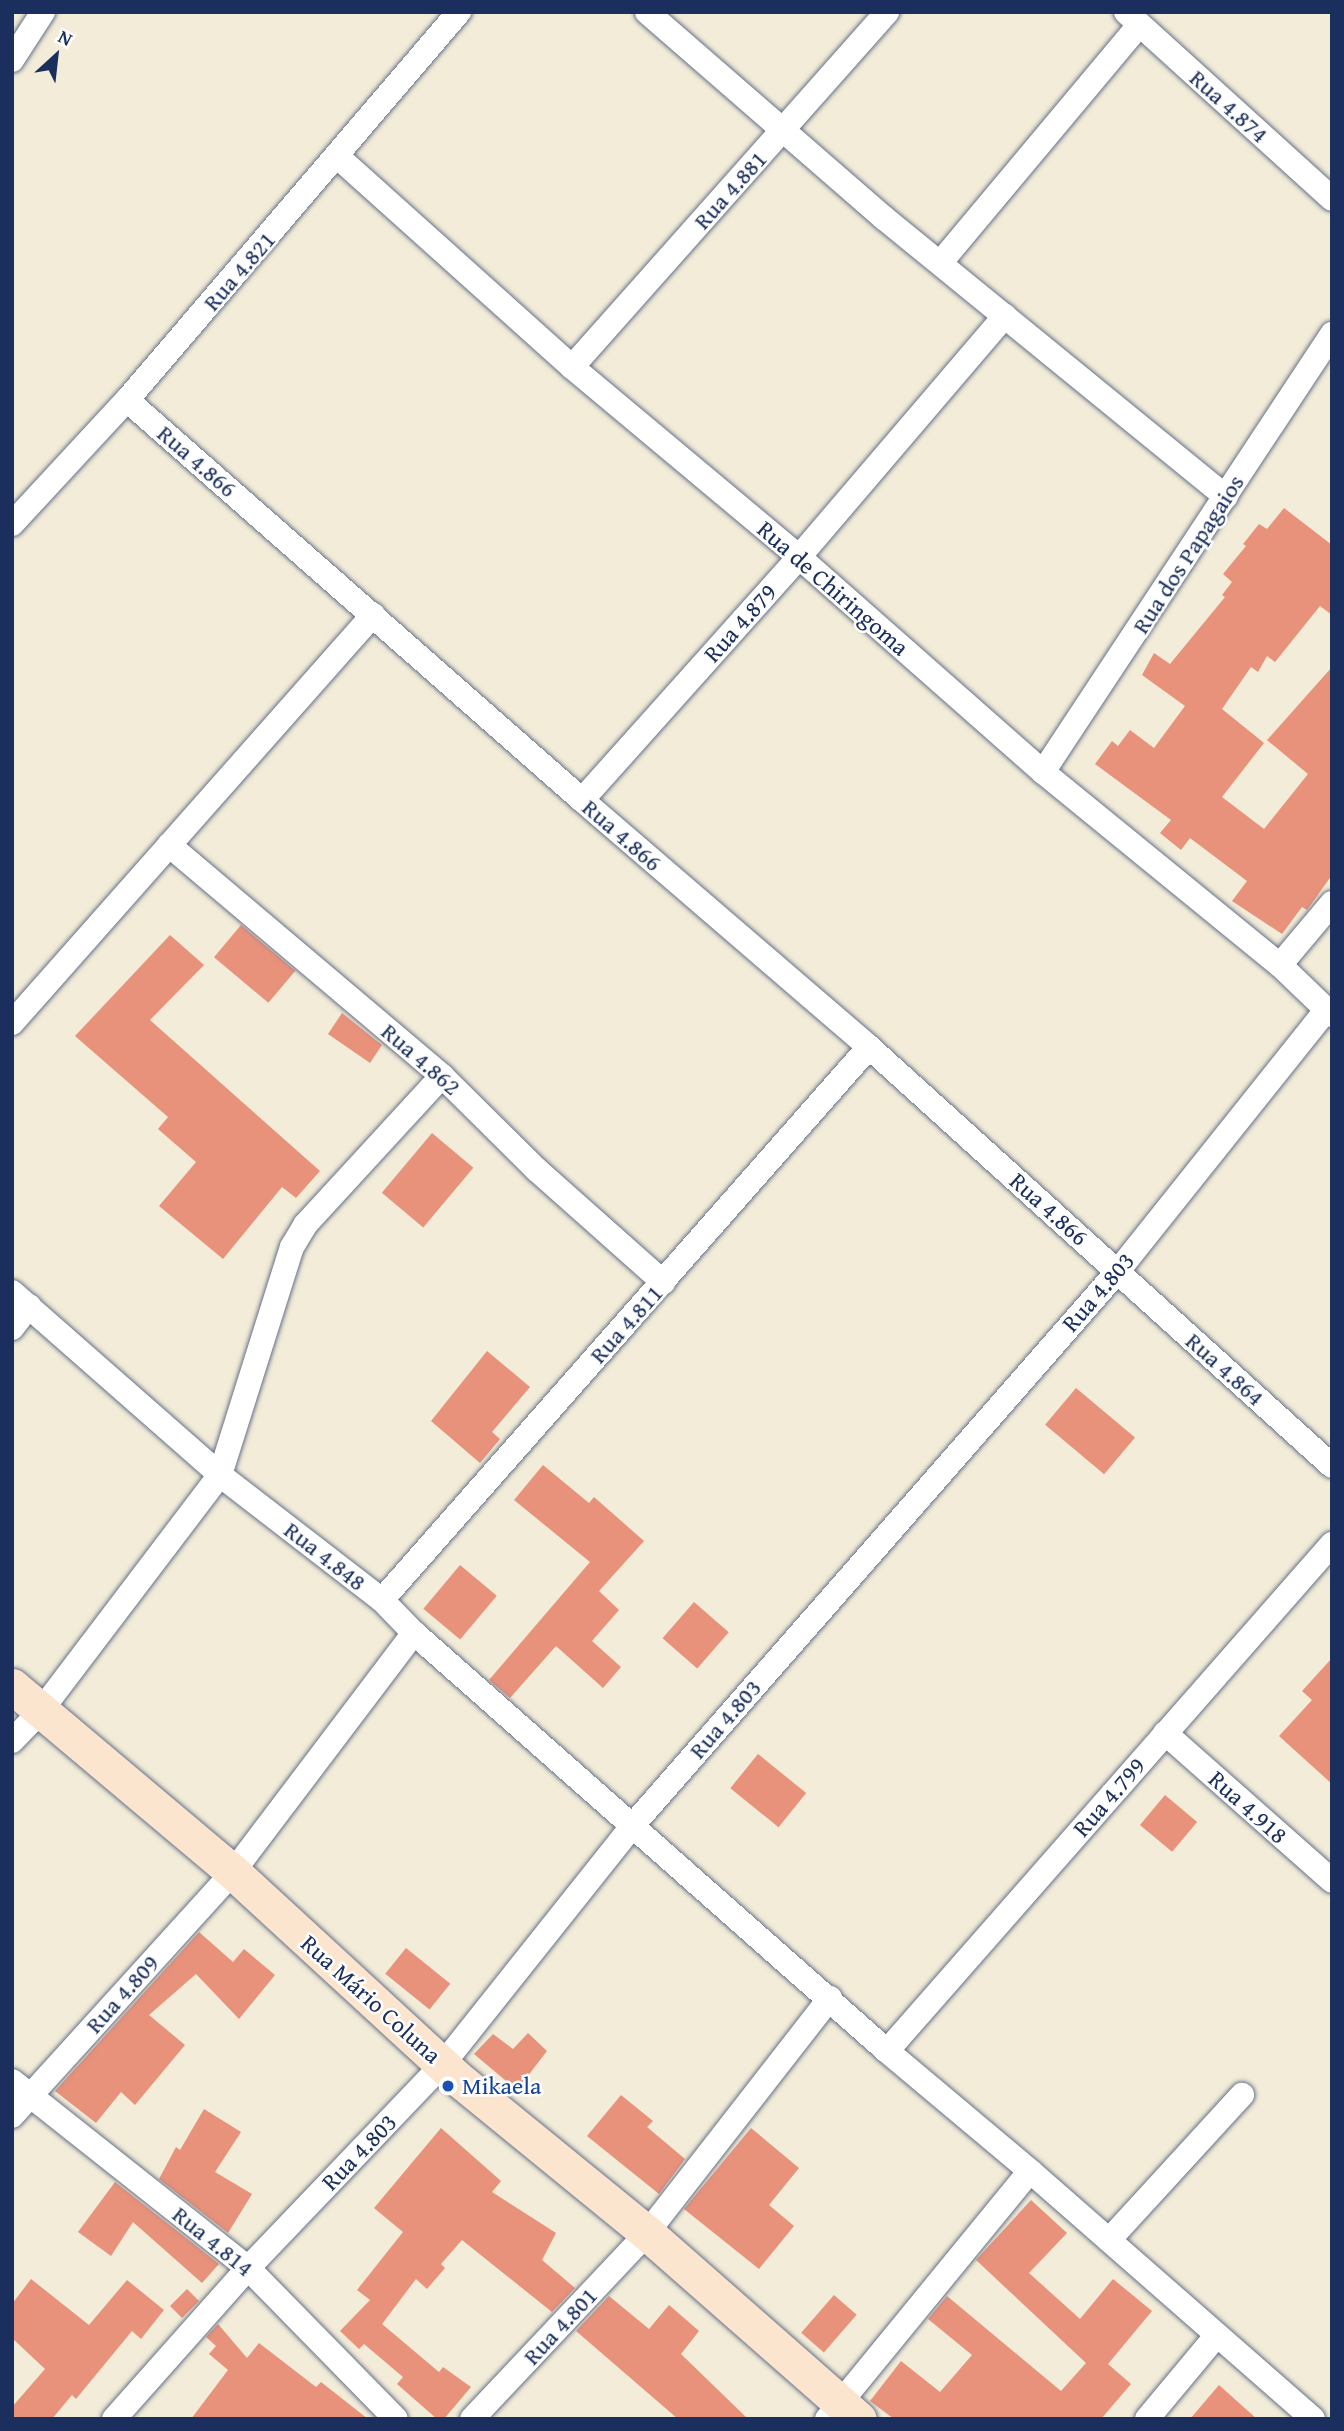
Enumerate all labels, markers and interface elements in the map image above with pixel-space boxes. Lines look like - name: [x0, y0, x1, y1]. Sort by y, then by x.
- north arrow: [21, 21, 91, 91]
- text: N: [54, 22, 78, 53]
- street label: Rua 4.874: [1184, 63, 1274, 149]
- street label: Rua 4.881: [687, 145, 773, 235]
- street label: Rua 4.821: [197, 226, 281, 316]
- street label: Rua 4.866: [152, 419, 242, 503]
- street label: Rua dos Papagaios: [1126, 469, 1250, 639]
- street label: Rua de Chiringoma: [751, 514, 915, 662]
- street label: Rua 4.879: [697, 578, 783, 668]
- street label: Rua 4.866: [577, 793, 667, 877]
- street label: Rua 4.862: [376, 1017, 466, 1101]
- street label: Rua 4.866: [1004, 1166, 1094, 1252]
- street label: Rua 4.803: [1056, 1247, 1140, 1337]
- street label: Rua 4.811: [583, 1279, 669, 1369]
- street label: Rua 4.864: [1180, 1326, 1270, 1412]
- street label: Rua 4.848: [279, 1515, 371, 1597]
- street label: Rua 4.803: [683, 1674, 767, 1764]
- street label: Rua 4.799: [1067, 1752, 1151, 1842]
- street label: Rua 4.918: [1203, 1764, 1293, 1850]
- street label: Rua Mário Coluna: [295, 1929, 447, 2069]
- street label: Rua 4.809: [79, 1949, 165, 2039]
- place label: Mikaela: [462, 2072, 541, 2100]
- marker: Mikaela: [440, 2078, 456, 2094]
- street label: Rua 4.803: [315, 2108, 403, 2196]
- street label: Rua 4.814: [167, 2200, 259, 2282]
- street label: Rua 4.801: [517, 2281, 603, 2371]

